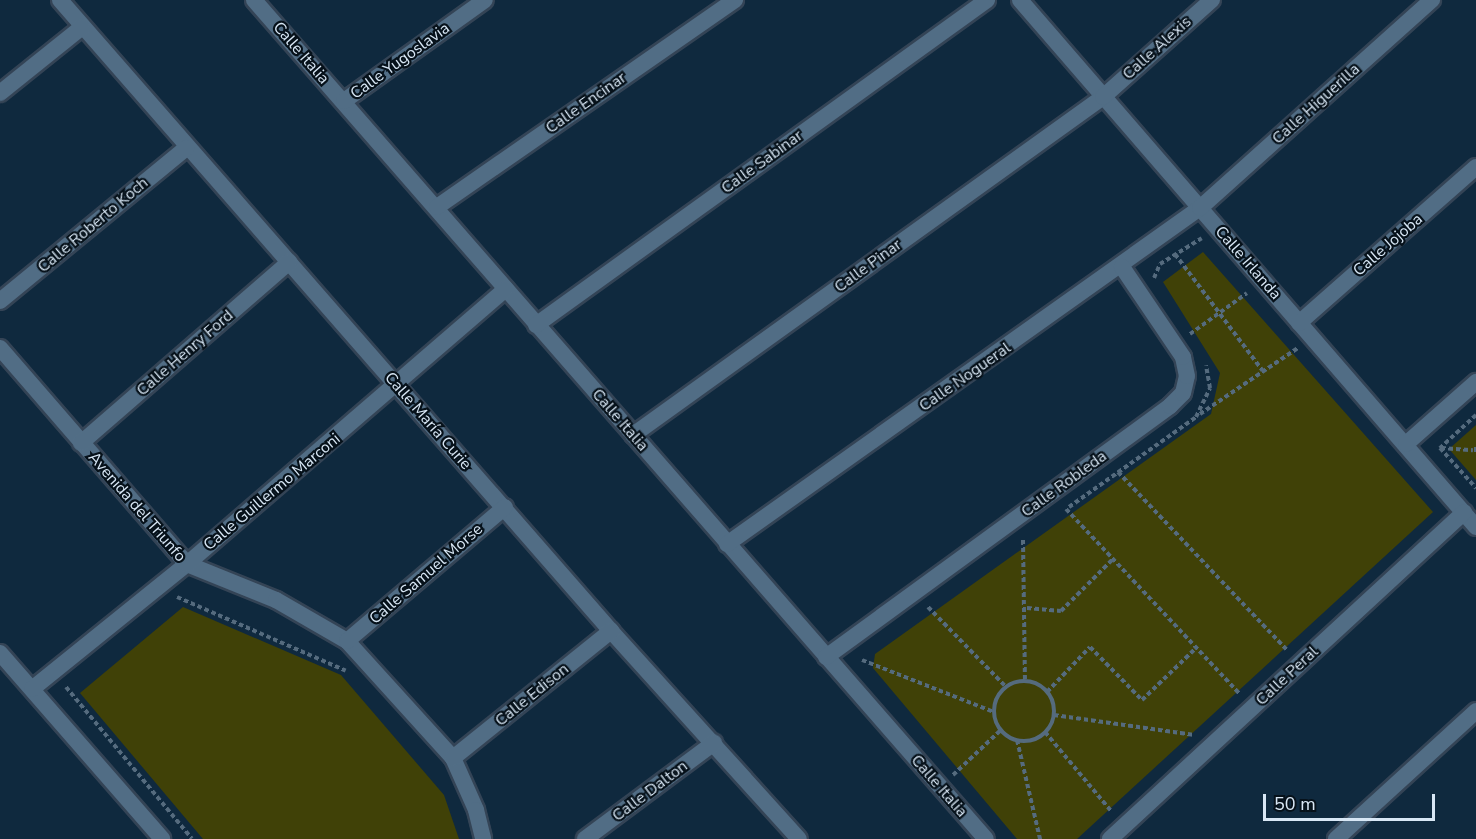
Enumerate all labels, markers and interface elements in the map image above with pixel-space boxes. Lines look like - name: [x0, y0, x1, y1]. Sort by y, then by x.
- street label: Calle Alexis: [1119, 12, 1195, 84]
- street label: Calle Italia: [269, 18, 333, 88]
- street label: Calle Yugoslavia: [347, 19, 453, 103]
- street label: Calle Higuerilla: [1268, 60, 1364, 148]
- street label: Calle Encinar: [542, 68, 630, 138]
- street label: Calle Sabinar: [718, 126, 806, 198]
- street label: Calle Roberto Koch: [34, 173, 152, 277]
- street label: Calle Jojoba: [1349, 210, 1427, 280]
- street label: Calle Irlanda: [1211, 222, 1285, 304]
- street label: Calle Pinar: [831, 235, 905, 297]
- street label: Calle Henry Ford: [133, 306, 237, 400]
- street label: Calle Nogueral: [915, 338, 1015, 416]
- street label: Calle María Curie: [381, 368, 475, 474]
- street label: Calle Italia: [588, 385, 652, 455]
- street label: Calle Guillermo Marconi: [200, 429, 344, 555]
- street label: Calle Robleda: [1018, 447, 1110, 521]
- street label: Avenida del Triunfo: [84, 448, 190, 566]
- street label: Calle Samuel Morse: [365, 520, 487, 628]
- street label: Calle Peral: [1252, 642, 1322, 710]
- street label: Calle Edison: [491, 660, 573, 730]
- street label: Calle Italia: [907, 751, 971, 821]
- street label: Calle Dalton: [609, 756, 691, 826]
- scale bar: [1266, 782, 1438, 820]
- text: 50 m: [1274, 792, 1316, 816]

